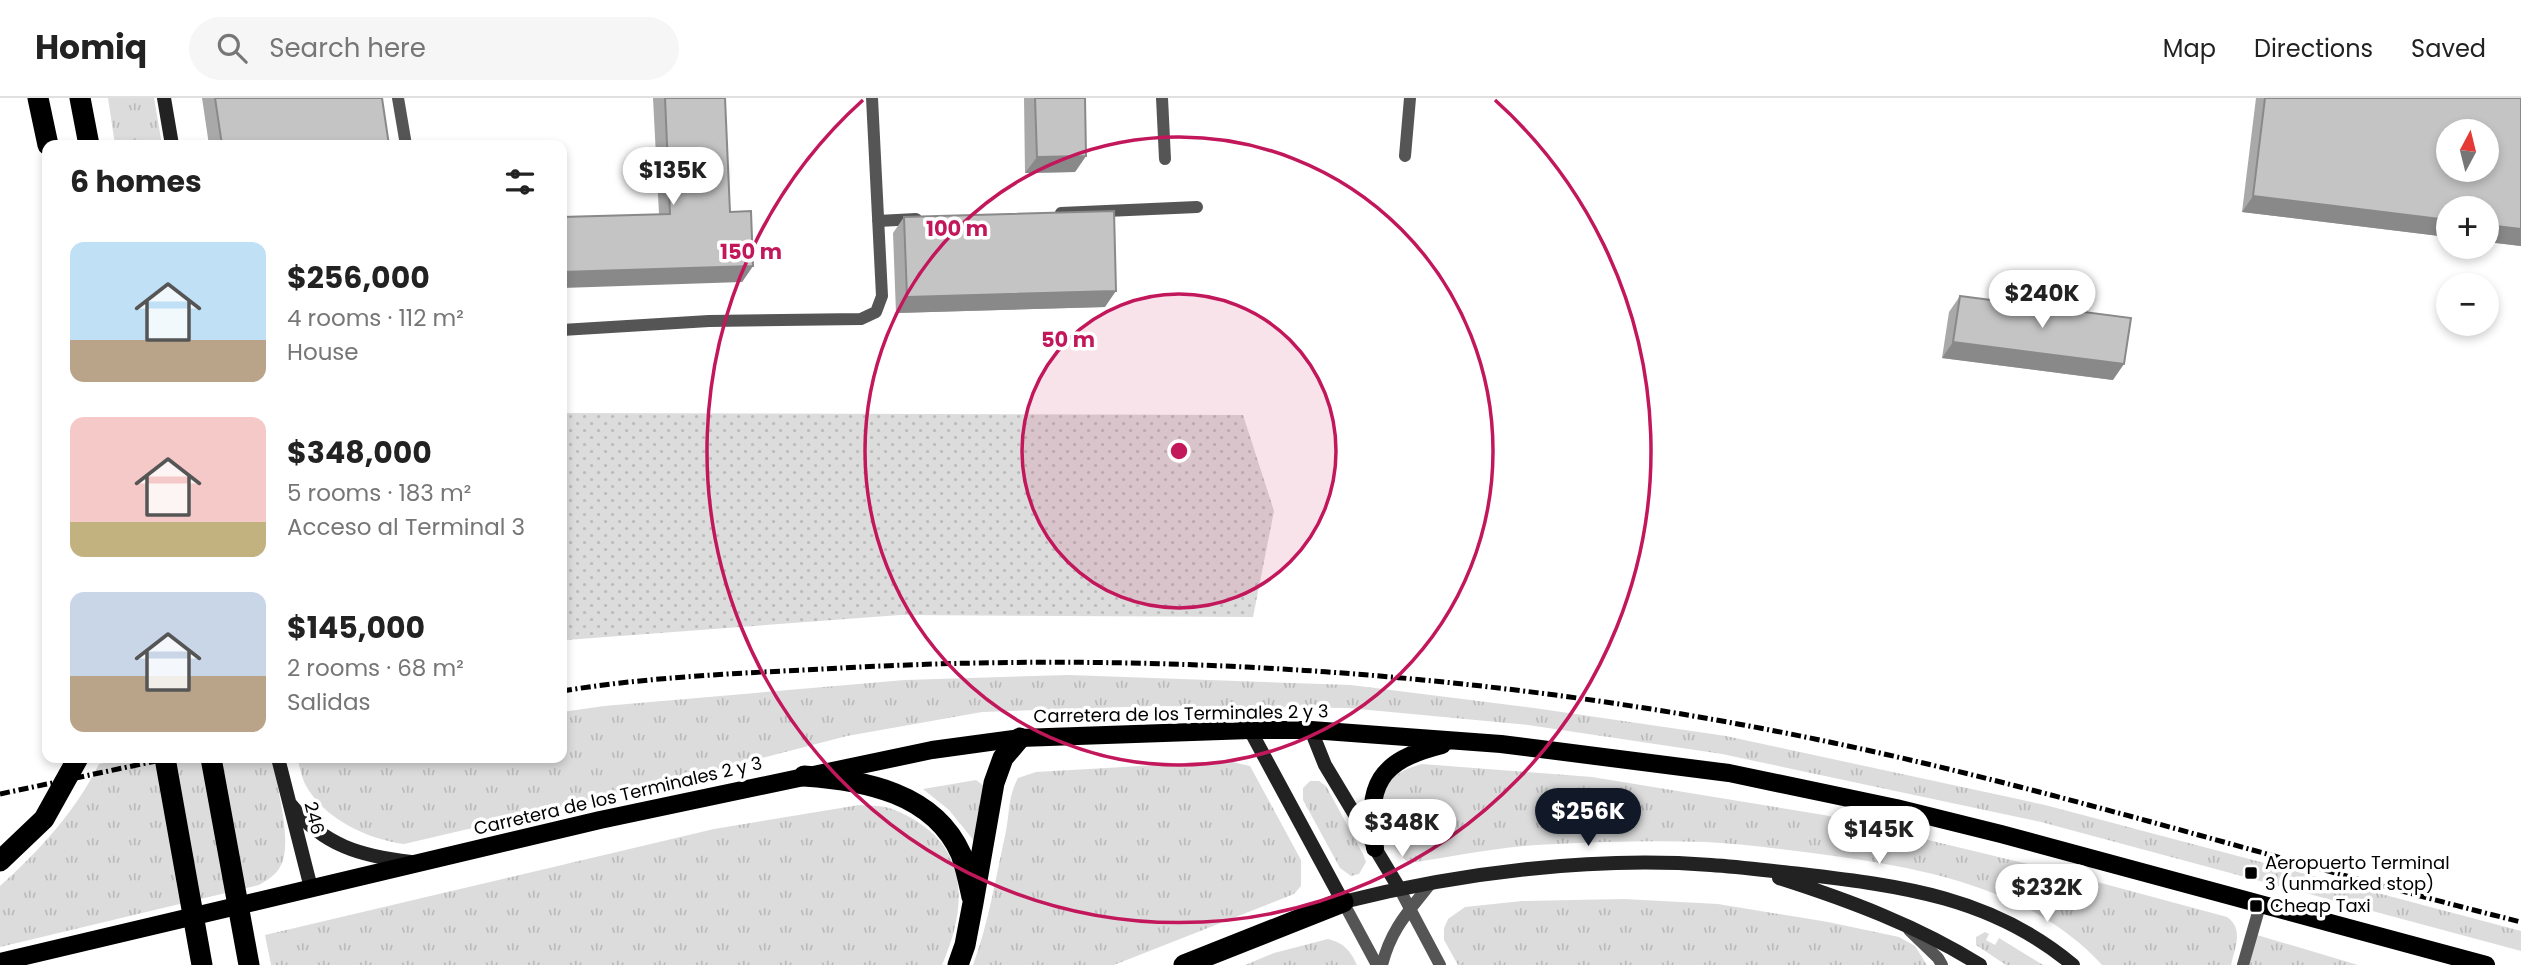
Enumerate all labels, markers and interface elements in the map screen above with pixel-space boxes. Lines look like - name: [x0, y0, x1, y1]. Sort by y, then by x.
- search box: [189, 17, 679, 80]
- text: Homiq: [35, 24, 147, 71]
- icon: search: [213, 29, 251, 67]
- text: Search here: [269, 30, 426, 66]
- text: Map: [2163, 32, 2216, 65]
- text: Directions: [2254, 32, 2373, 65]
- text: Saved: [2411, 32, 2486, 65]
- north arrow: [2436, 119, 2499, 182]
- map controls: [2436, 119, 2499, 336]
- pin: $135K: [624, 148, 722, 207]
- text: $135K: [639, 154, 707, 186]
- text: 6 homes: [70, 160, 202, 203]
- icon: filters: [501, 163, 539, 201]
- button: +: [2436, 196, 2499, 259]
- text: 100 m: [926, 214, 988, 243]
- text: 150 m: [720, 237, 782, 266]
- text: $256,000: [287, 256, 430, 299]
- icon: home: [126, 270, 210, 354]
- pin: $240K: [1993, 271, 2091, 330]
- button: −: [2436, 273, 2499, 336]
- text: $240K: [2005, 277, 2079, 309]
- text: 4 rooms · 112 m²: [287, 302, 464, 334]
- text: 50 m: [1041, 325, 1095, 354]
- text: House: [287, 336, 359, 368]
- text: $348,000: [287, 431, 432, 474]
- centre of rings: [1167, 439, 1191, 463]
- icon: home: [126, 445, 210, 529]
- text: 5 rooms · 183 m²: [287, 477, 471, 509]
- text: Acceso al Terminal 3: [287, 511, 525, 543]
- text: $145,000: [287, 606, 425, 649]
- icon: home: [126, 620, 210, 704]
- text: 2 rooms · 68 m²: [287, 652, 464, 684]
- text: Salidas: [287, 686, 370, 718]
- street label: Carretera de los Terminales 2 y 3: [1033, 698, 1329, 729]
- street label: Carretera de los Terminales 2 y 3: [471, 750, 764, 841]
- pin: $256K: [1539, 788, 1637, 848]
- text: $256K: [1551, 795, 1625, 827]
- street label: 246: [298, 799, 331, 837]
- pin: $348K: [1353, 800, 1451, 859]
- text: $348K: [1364, 806, 1440, 838]
- pin: $145K: [1830, 806, 1928, 866]
- text: $145K: [1844, 813, 1914, 845]
- place label: Aeropuerto Terminal 3 (unmarked stop): [2265, 850, 2450, 896]
- pin: $232K: [1998, 864, 2096, 924]
- marker: Aeropuerto Terminal 3 (unmarked stop): [2243, 865, 2259, 881]
- text: $232K: [2011, 871, 2083, 903]
- place label: Cheap Taxi: [2270, 893, 2371, 918]
- marker: Cheap Taxi: [2248, 898, 2264, 914]

